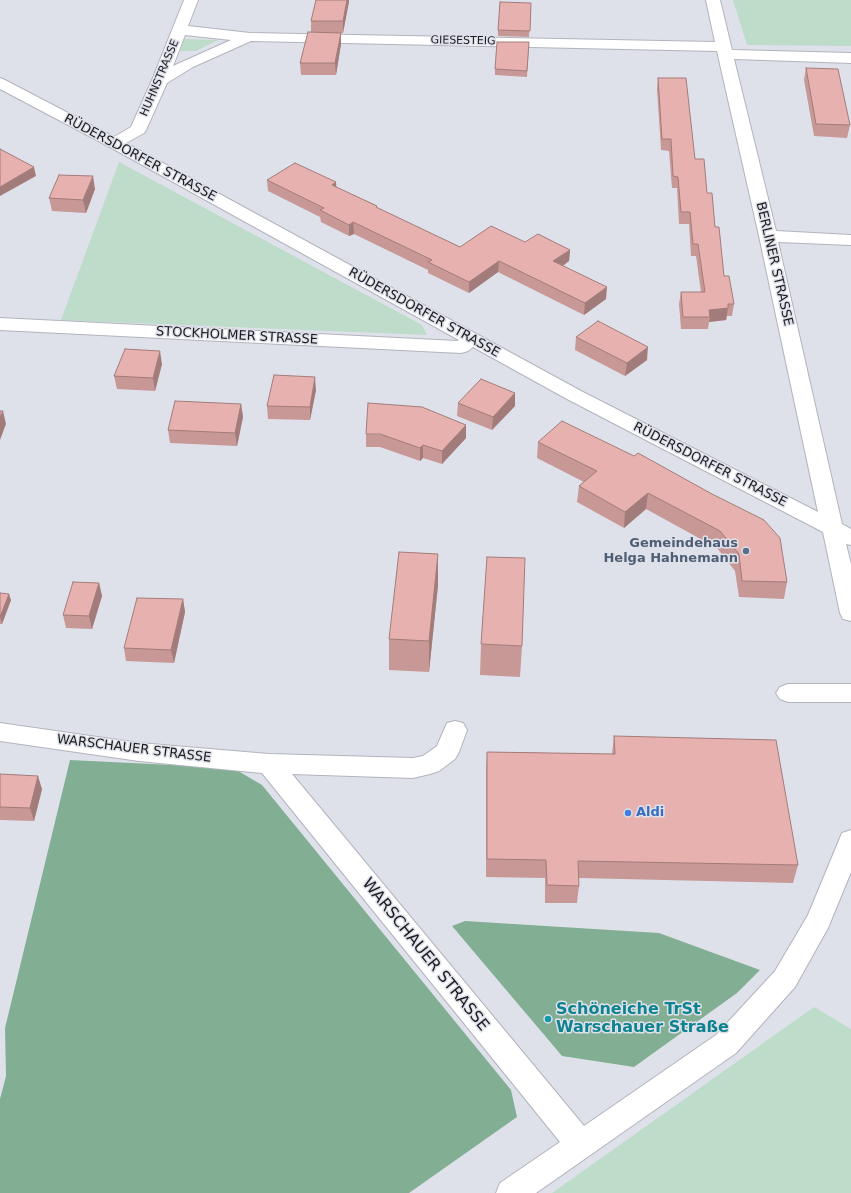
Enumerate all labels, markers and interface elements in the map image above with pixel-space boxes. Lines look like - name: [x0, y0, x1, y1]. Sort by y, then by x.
- street label: GIESESTEIG: [430, 34, 496, 48]
- street label: HUHNSTRASSE: [138, 38, 182, 118]
- street label: RÜDERSDORFER STRASSE: [61, 111, 219, 205]
- street label: BERLINER STRASSE: [752, 201, 796, 327]
- street label: RÜDERSDORFER STRASSE: [346, 265, 502, 361]
- street label: STOCKHOLMER STRASSE: [156, 324, 318, 348]
- street label: RÜDERSDORFER STRASSE: [631, 419, 789, 511]
- place label: Gemeindehaus Helga Hahnemann: [603, 536, 738, 567]
- marker: Gemeindehaus Helga Hahnemann: [741, 546, 751, 556]
- street label: WARSCHAUER STRASSE: [56, 732, 212, 766]
- place label: Aldi: [636, 805, 664, 821]
- marker: Aldi: [623, 808, 633, 818]
- street label: WARSCHAUER STRASSE: [357, 875, 493, 1035]
- place label: Schöneiche TrSt Warschauer Straße: [556, 1000, 729, 1038]
- marker: Schöneiche TrSt Warschauer Straße: [543, 1014, 553, 1024]

